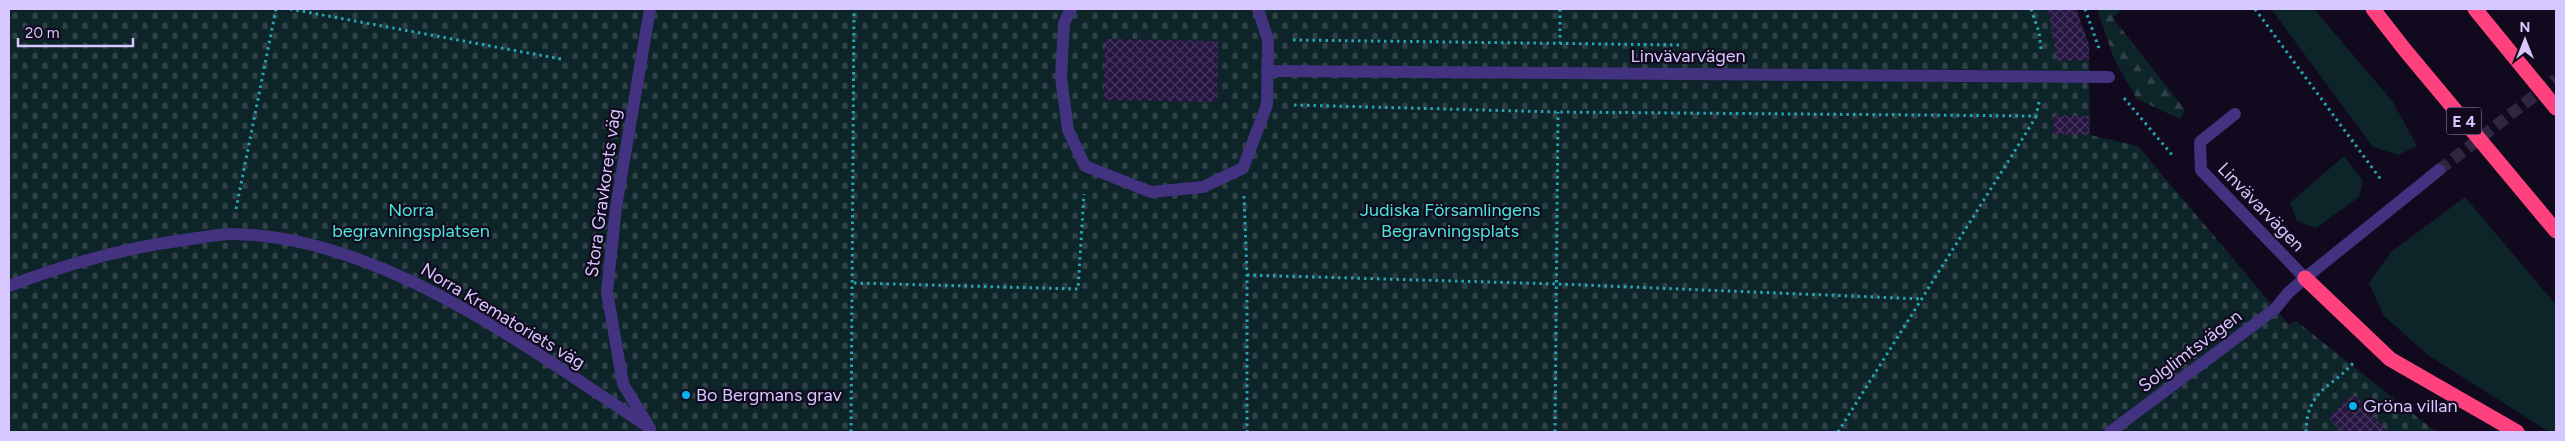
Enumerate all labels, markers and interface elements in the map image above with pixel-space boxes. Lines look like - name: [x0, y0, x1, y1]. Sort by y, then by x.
- scale bar: [18, 15, 132, 47]
- north arrow: [2500, 15, 2550, 65]
- text: N: [2520, 19, 2530, 36]
- text: 20 m: [25, 24, 59, 42]
- street label: Linvävarvägen: [1630, 45, 1746, 67]
- street label: Stora Gravkorets väg: [580, 107, 626, 279]
- road number: E 4: [2446, 108, 2482, 134]
- street label: Linvävarvägen: [2213, 158, 2309, 256]
- park label: Norra begravningsplatsen: [332, 199, 490, 242]
- park label: Judiska Församlingens Begravningsplats: [1360, 199, 1540, 242]
- street label: Norra Krematoriets väg: [417, 258, 589, 374]
- street label: Solglimtsvägen: [2134, 305, 2246, 397]
- place label: Bo Bergmans grav: [696, 384, 842, 406]
- marker: Bo Bergmans grav: [680, 389, 692, 401]
- place label: Gröna villan: [2363, 395, 2458, 417]
- marker: Gröna villan: [2347, 400, 2359, 412]

